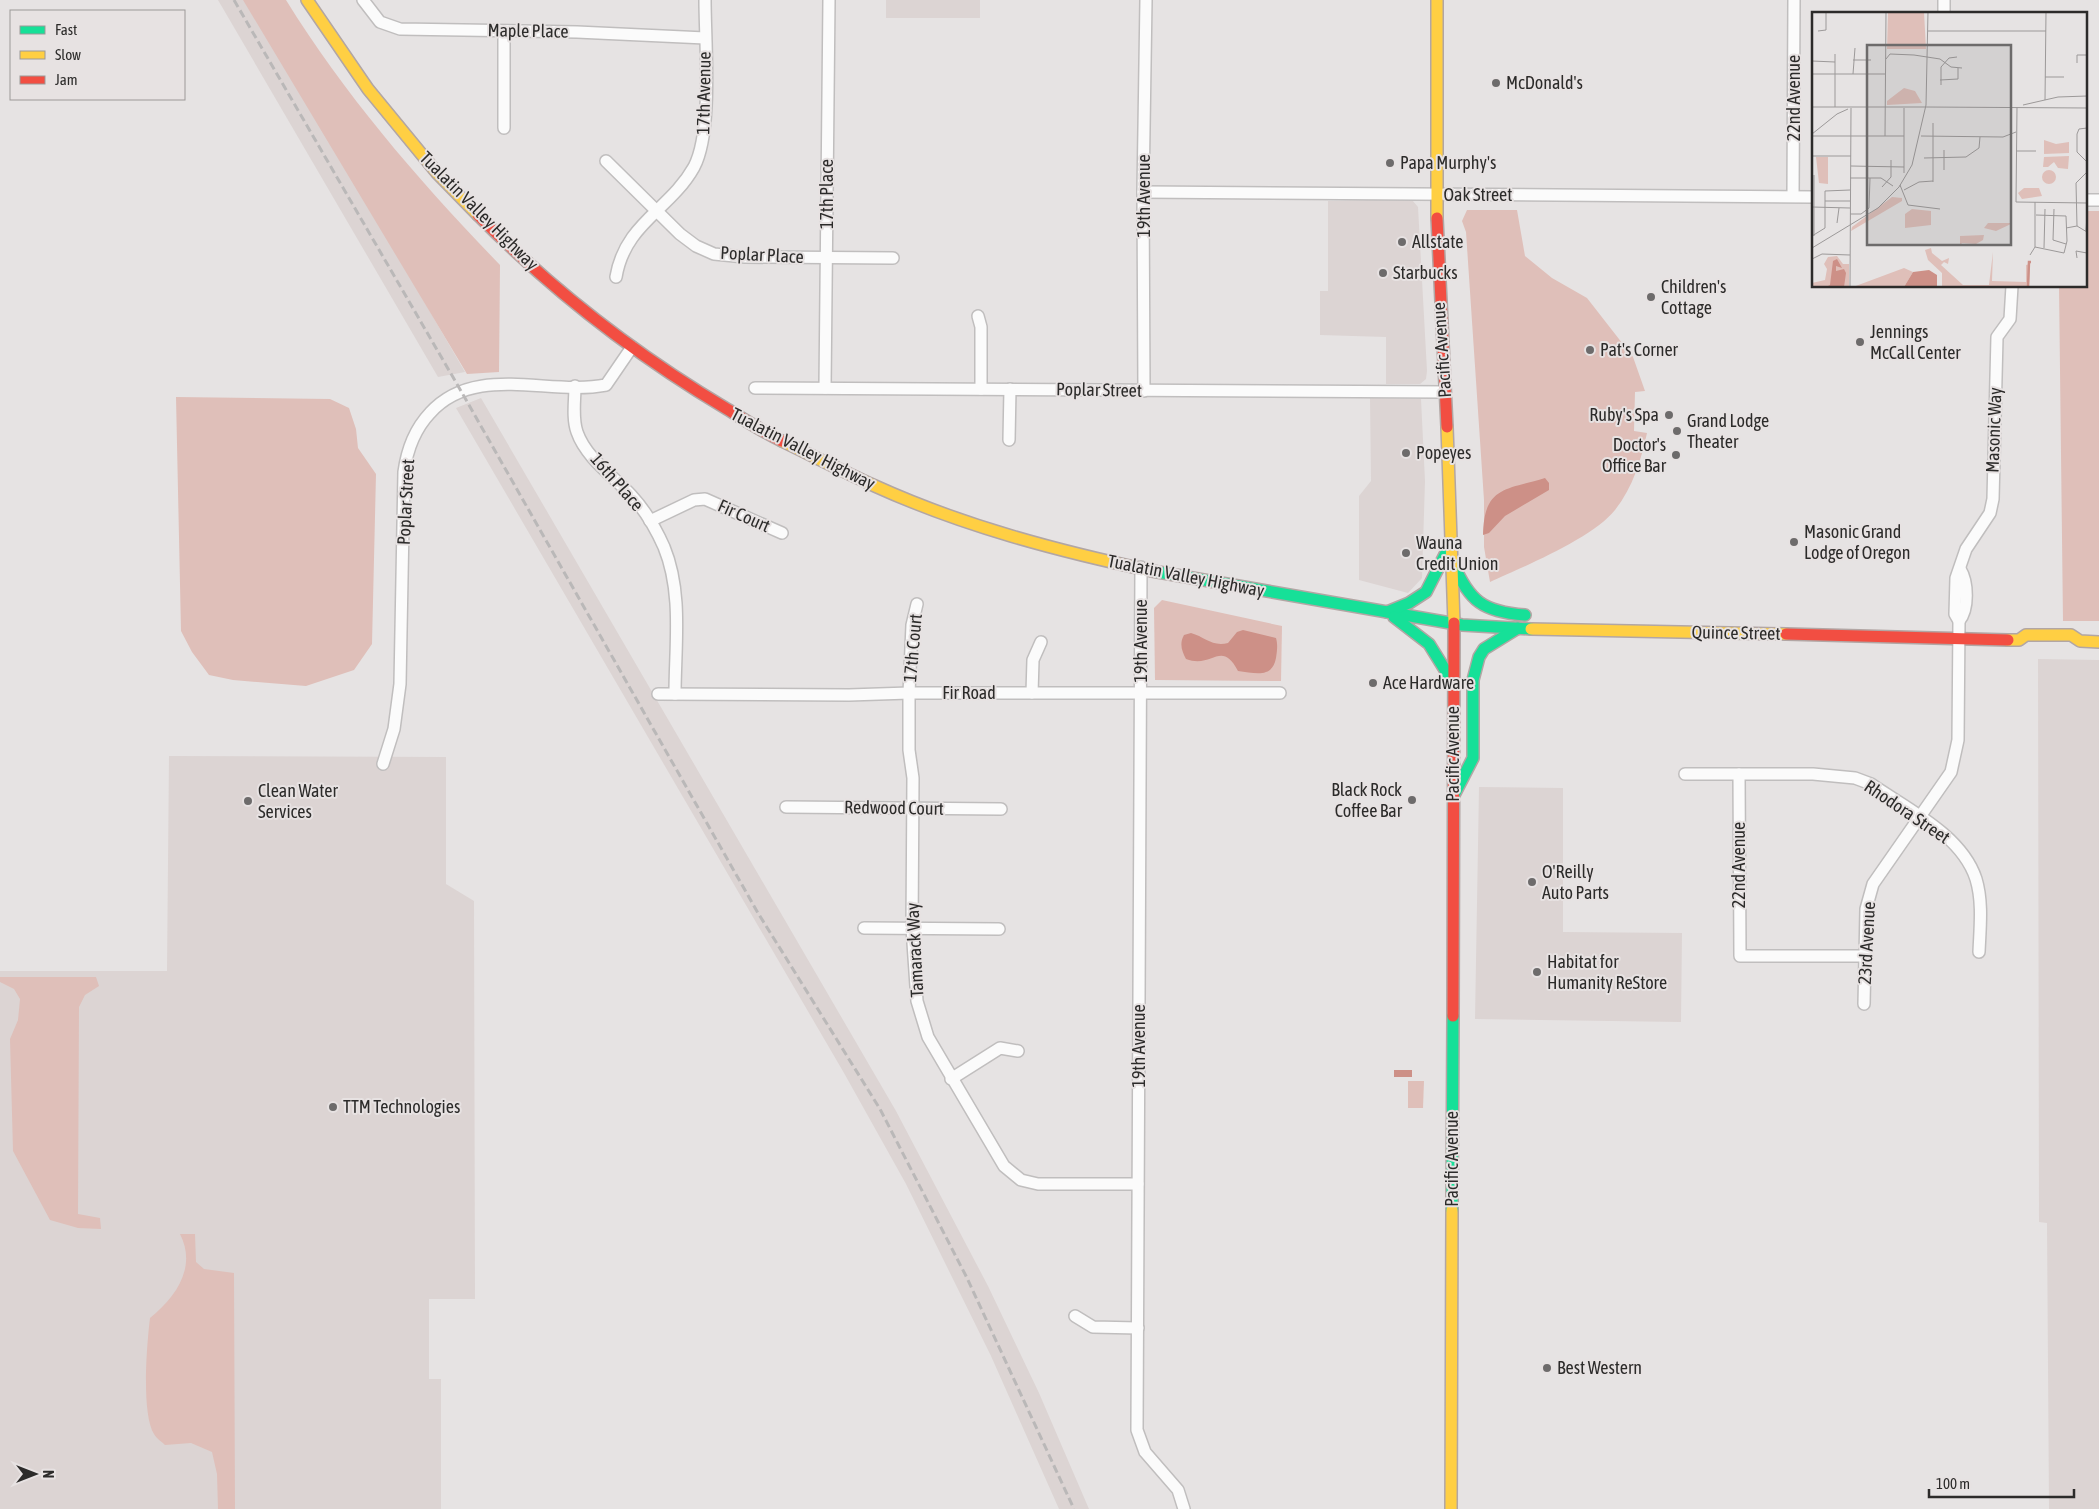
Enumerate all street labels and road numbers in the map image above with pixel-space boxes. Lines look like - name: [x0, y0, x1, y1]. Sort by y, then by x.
- street label: Maple Place: [487, 19, 569, 42]
- street label: 17th Avenue: [692, 51, 715, 135]
- street label: 22nd Avenue: [1783, 55, 1804, 141]
- street label: Tualatin Valley Highway: [416, 147, 543, 274]
- street label: 19th Avenue: [1133, 154, 1154, 238]
- street label: 17th Place: [816, 159, 837, 229]
- street label: Oak Street: [1444, 184, 1512, 205]
- street label: Poplar Place: [720, 242, 804, 267]
- street label: Pacific Avenue: [1428, 302, 1455, 398]
- street label: Poplar Street: [1056, 378, 1142, 401]
- street label: Masonic Way: [1982, 387, 2005, 473]
- street label: Tualatin Valley Highway: [728, 403, 879, 494]
- street label: 16th Place: [586, 448, 648, 515]
- street label: Poplar Street: [393, 458, 418, 545]
- street label: Fir Court: [715, 495, 773, 536]
- street label: Tualatin Valley Highway: [1106, 550, 1266, 601]
- street label: 19th Avenue: [1130, 599, 1151, 683]
- street label: 17th Court: [899, 613, 926, 683]
- street label: Quince Street: [1691, 621, 1781, 644]
- street label: Fir Road: [942, 682, 996, 703]
- street label: Pacific Avenue: [1442, 706, 1463, 802]
- street label: Rhodora Street: [1861, 775, 1954, 848]
- street label: Redwood Court: [844, 796, 944, 819]
- street label: 22nd Avenue: [1728, 822, 1749, 908]
- street label: 23rd Avenue: [1854, 901, 1879, 985]
- street label: Tamarack Way: [902, 902, 927, 998]
- street label: 19th Avenue: [1128, 1004, 1149, 1088]
- street label: Pacific Avenue: [1441, 1111, 1462, 1207]

